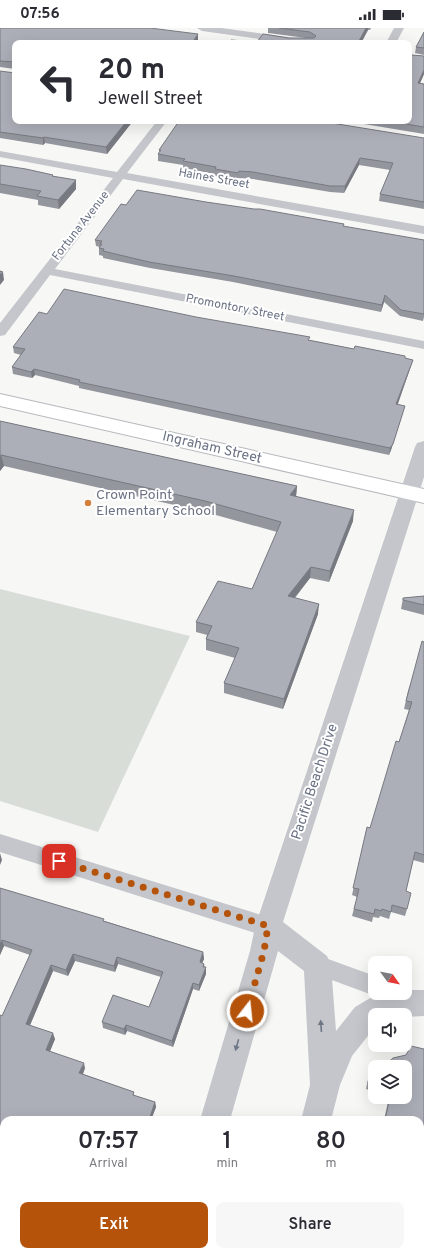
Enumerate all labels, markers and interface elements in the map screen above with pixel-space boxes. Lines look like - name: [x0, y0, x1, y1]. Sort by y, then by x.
- text: 07:56: [20, 5, 60, 24]
- text: 20 m: [98, 53, 165, 89]
- icon: left: [32, 56, 84, 108]
- text: Jewell Street: [98, 88, 203, 111]
- street label: Haines Street: [177, 165, 251, 193]
- street label: Fortuna Avenue: [49, 188, 113, 264]
- street label: Promontory Street: [184, 291, 286, 325]
- street label: Ingraham Street: [161, 428, 263, 468]
- place label: Crown Point Elementary School: [96, 487, 215, 520]
- marker: Crown Point Elementary School: [83, 498, 93, 508]
- street label: Pacific Beach Drive: [288, 722, 342, 842]
- pin: [42, 844, 76, 878]
- icon: arrive: [48, 850, 70, 872]
- north arrow: [368, 956, 412, 1000]
- map controls: [368, 956, 412, 1104]
- position arrow: [226, 990, 268, 1032]
- button: sound: [368, 1008, 412, 1052]
- one-way arrow: [318, 1020, 325, 1032]
- one-way arrow: [234, 1040, 240, 1052]
- button: layers: [368, 1060, 412, 1104]
- text: 07:57: [78, 1127, 139, 1157]
- text: 1: [223, 1127, 232, 1157]
- text: 80: [316, 1127, 346, 1157]
- text: Arrival: [89, 1156, 128, 1172]
- text: min: [216, 1156, 238, 1172]
- text: m: [326, 1156, 337, 1172]
- button: Exit: [20, 1202, 208, 1248]
- button: Share: [216, 1202, 404, 1248]

